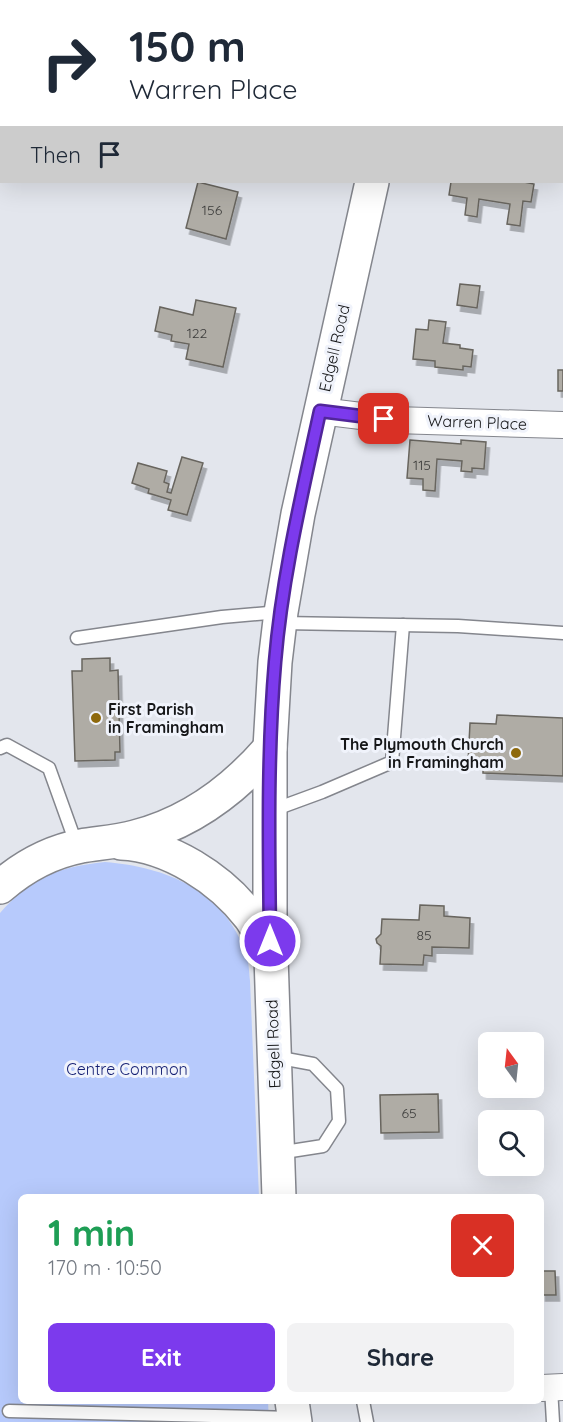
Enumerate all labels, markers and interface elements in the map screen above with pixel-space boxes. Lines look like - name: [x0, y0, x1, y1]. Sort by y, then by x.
- text: 150 m: [129, 20, 246, 73]
- icon: right: [30, 24, 108, 102]
- text: Warren Place: [129, 72, 298, 106]
- icon: arrive: [93, 138, 126, 171]
- text: Then: [30, 141, 81, 169]
- house number: 156: [202, 201, 223, 219]
- street label: Edgell Road: [314, 302, 354, 394]
- house number: 122: [187, 324, 208, 342]
- pin: [358, 393, 409, 444]
- icon: arrive: [367, 402, 400, 435]
- street label: Warren Place: [427, 410, 527, 434]
- house number: 115: [413, 456, 431, 474]
- place label: First Parish in Framingham: [108, 699, 224, 737]
- marker: First Parish in Framingham: [89, 711, 103, 725]
- place label: The Plymouth Church in Framingham: [340, 734, 504, 772]
- marker: The Plymouth Church in Framingham: [509, 746, 523, 760]
- position arrow: [238, 909, 302, 973]
- house number: 85: [416, 926, 432, 944]
- street label: Edgell Road: [261, 999, 285, 1089]
- north arrow: [478, 1032, 544, 1098]
- map controls: [478, 1032, 544, 1176]
- park label: Centre Common: [66, 1059, 188, 1079]
- house number: 65: [401, 1104, 417, 1122]
- button: search: [478, 1110, 544, 1176]
- text: 1 min: [48, 1210, 135, 1255]
- button: close: [451, 1214, 514, 1277]
- text: 170 m · 10:50: [48, 1255, 162, 1280]
- button: Exit: [48, 1323, 275, 1392]
- button: Share: [287, 1323, 514, 1392]

